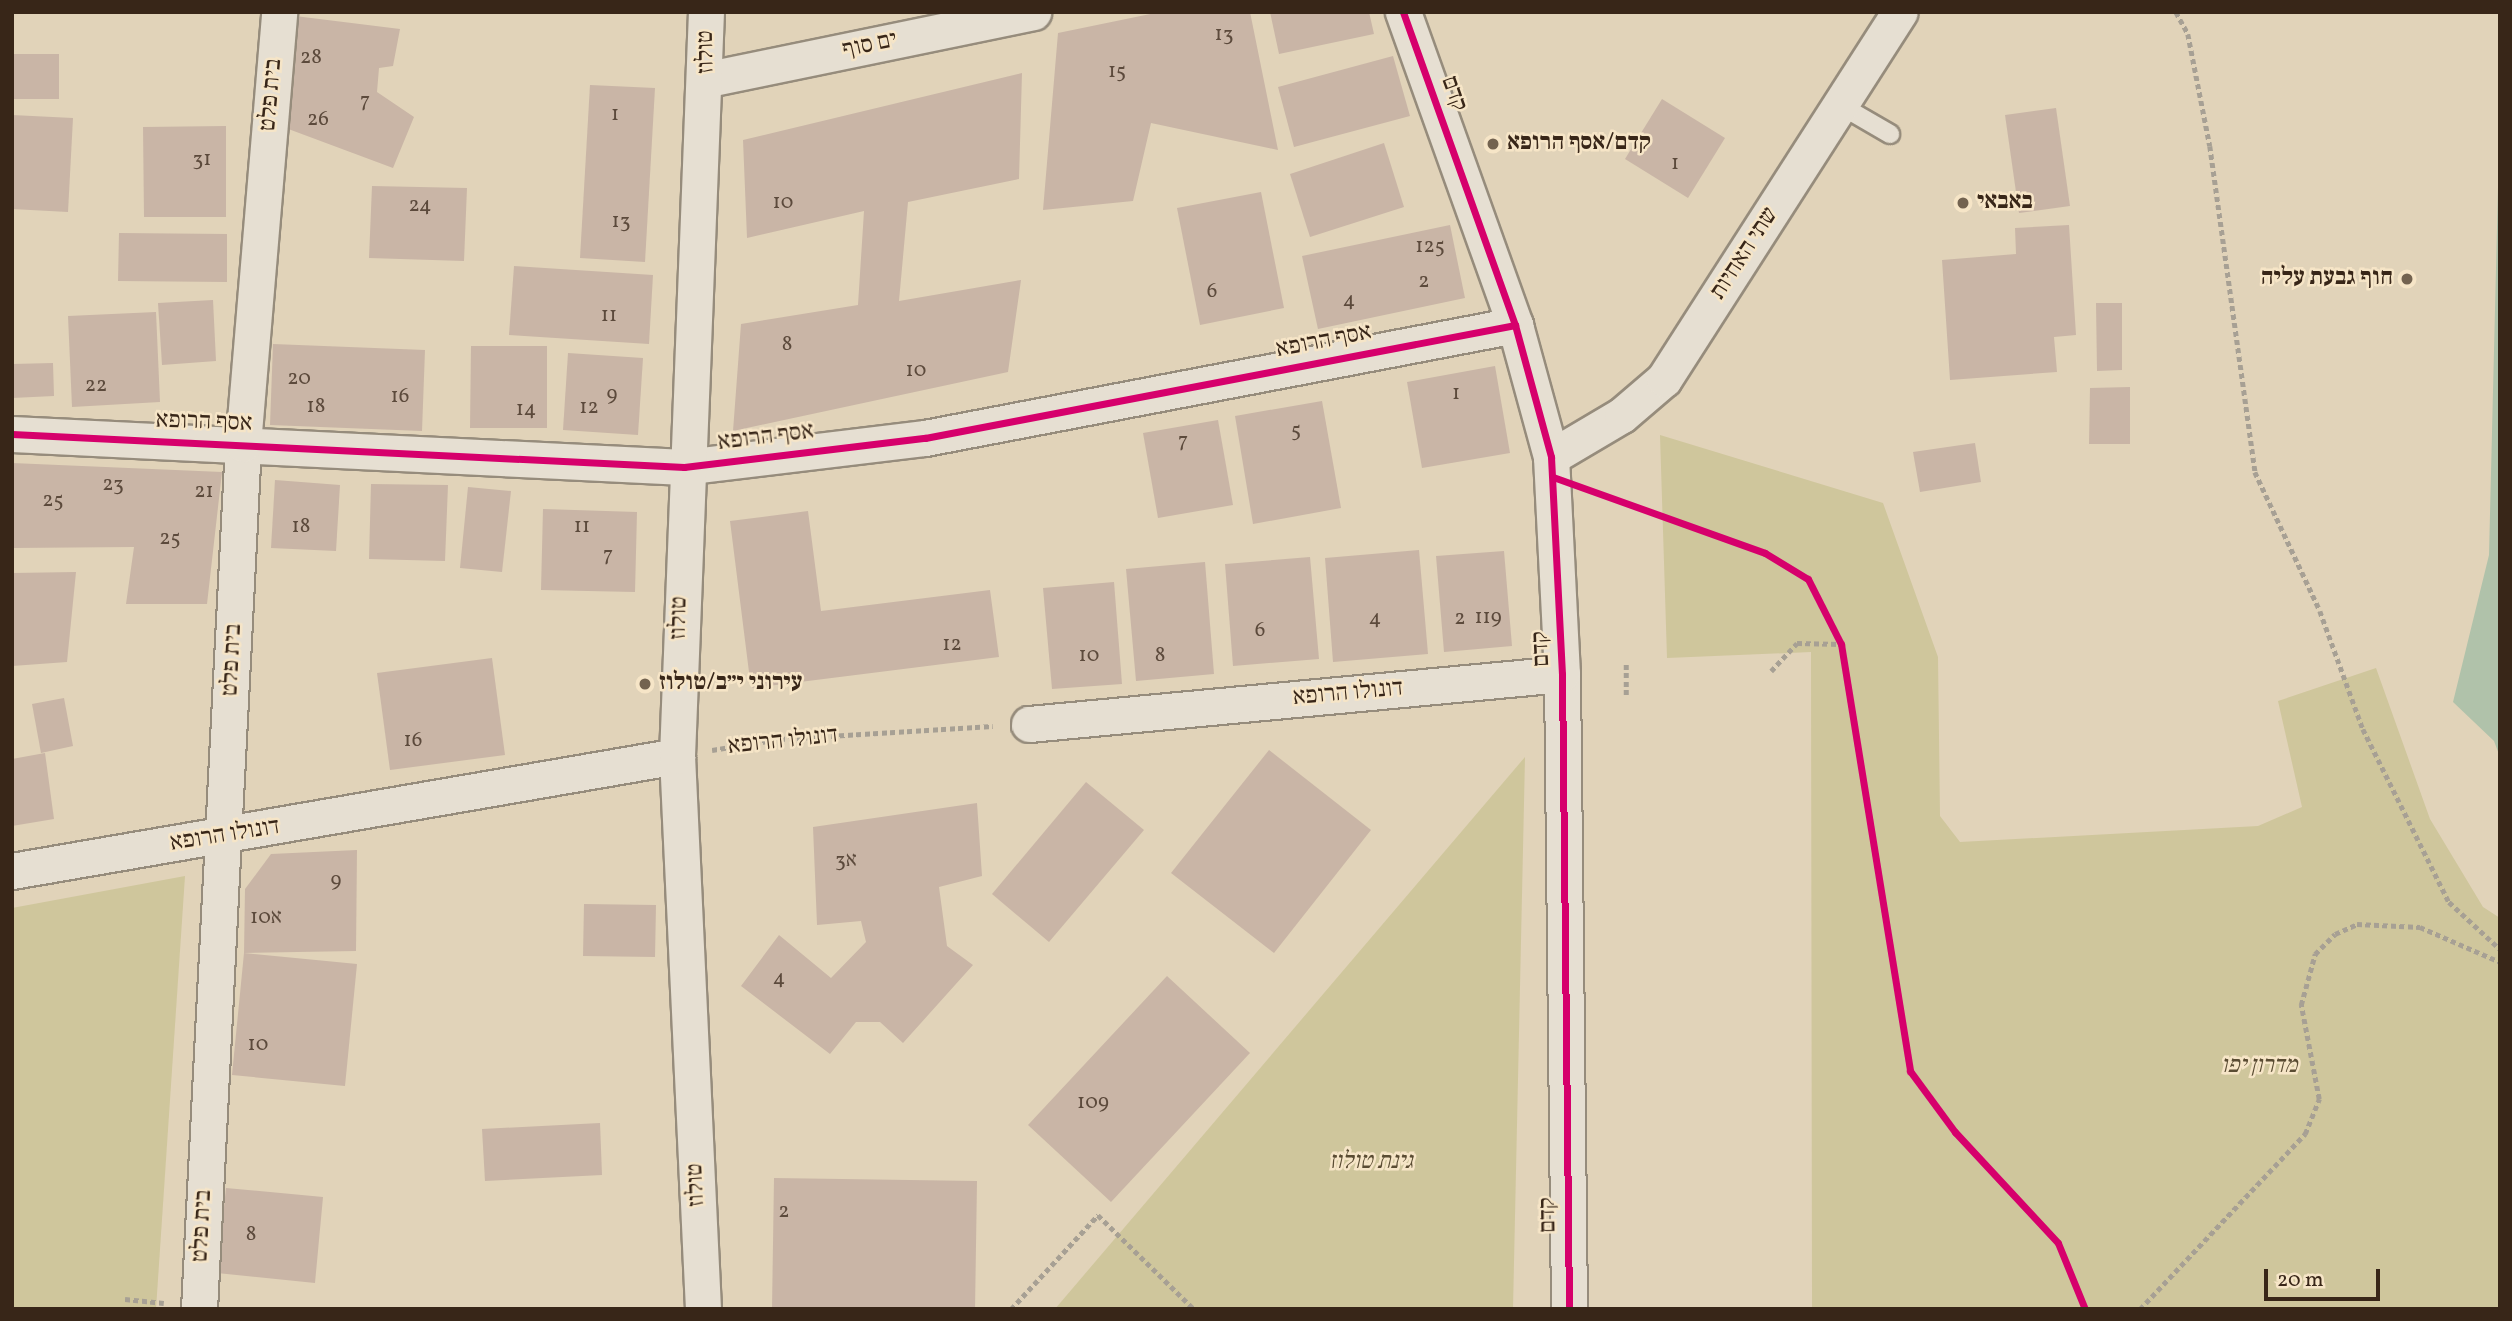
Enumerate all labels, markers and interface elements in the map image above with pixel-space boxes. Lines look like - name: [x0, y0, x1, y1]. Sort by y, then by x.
- house number: 13: [1215, 22, 1233, 48]
- street label: ים סוף: [840, 26, 900, 66]
- street label: טולוז: [692, 30, 722, 74]
- house number: 28: [300, 45, 322, 71]
- street label: בית פלט: [254, 58, 290, 132]
- house number: 15: [1108, 59, 1126, 85]
- street label: קדם: [1433, 72, 1473, 116]
- house number: 7: [360, 89, 370, 115]
- house number: 1: [611, 102, 619, 128]
- house number: 26: [307, 107, 329, 133]
- place label: קדם/אסף הרופא: [1507, 130, 1651, 158]
- marker: קדם/אסף הרופא: [1485, 136, 1501, 152]
- house number: 31: [193, 147, 211, 173]
- house number: 1: [1671, 151, 1679, 177]
- place label: באבאי: [1977, 189, 2033, 217]
- house number: 10: [773, 190, 793, 216]
- house number: 24: [408, 193, 432, 219]
- marker: באבאי: [1955, 195, 1971, 211]
- street label: שתי האחיות: [1705, 202, 1785, 306]
- house number: 13: [612, 209, 630, 235]
- house number: 125: [1415, 234, 1445, 260]
- place label: חוף גבעת עליה: [2261, 265, 2393, 293]
- house number: 2: [1418, 269, 1430, 295]
- marker: חוף גבעת עליה: [2399, 271, 2415, 287]
- house number: 6: [1207, 279, 1217, 305]
- house number: 4: [1343, 288, 1355, 314]
- house number: 11: [601, 303, 617, 329]
- street label: אסף הרופא: [1274, 319, 1374, 365]
- house number: 8: [782, 332, 792, 358]
- house number: 10: [906, 358, 926, 384]
- house number: 20: [287, 366, 311, 392]
- house number: 22: [85, 373, 107, 399]
- house number: 1: [1452, 381, 1460, 407]
- house number: 9: [607, 382, 617, 408]
- house number: 16: [391, 384, 409, 410]
- house number: 18: [307, 394, 325, 420]
- house number: 12: [579, 395, 599, 421]
- house number: 14: [516, 397, 536, 423]
- street label: אסף הרופא: [155, 407, 253, 439]
- street label: אסף הרופא: [716, 418, 816, 458]
- house number: 5: [1291, 418, 1301, 444]
- house number: 7: [1178, 429, 1188, 455]
- house number: 23: [102, 472, 124, 498]
- house number: 21: [194, 479, 214, 505]
- house number: 25: [42, 488, 64, 514]
- house number: 18: [292, 514, 310, 540]
- house number: 11: [574, 514, 590, 540]
- house number: 25: [159, 526, 181, 552]
- house number: 7: [603, 543, 613, 569]
- street label: טולוז: [665, 596, 695, 640]
- house number: 119: [1474, 605, 1502, 631]
- house number: 4: [1369, 606, 1381, 632]
- house number: 2: [1454, 606, 1466, 632]
- house number: 6: [1255, 618, 1265, 644]
- street label: בית פלט: [217, 623, 249, 697]
- street label: קדם: [1527, 630, 1557, 668]
- house number: 12: [942, 632, 962, 658]
- house number: 10: [1079, 643, 1099, 669]
- house number: 8: [1155, 643, 1165, 669]
- place label: עירוני י״ב/טולוז: [659, 670, 802, 698]
- street label: דונולו הרופא: [1292, 675, 1404, 713]
- marker: עירוני י״ב/טולוז: [637, 676, 653, 692]
- street label: דונולו הרופא: [727, 722, 839, 762]
- house number: 16: [404, 728, 422, 754]
- street label: דונולו הרופא: [168, 813, 282, 859]
- house number: 3א: [835, 848, 857, 874]
- house number: 9: [331, 868, 341, 894]
- house number: 10א: [250, 905, 282, 931]
- house number: 4: [773, 966, 785, 992]
- house number: 10: [248, 1032, 268, 1058]
- park label: מדרון יפו: [2221, 1053, 2297, 1081]
- house number: 109: [1077, 1090, 1109, 1116]
- park label: גינת טולוז: [1329, 1149, 1413, 1177]
- street label: טולוז: [681, 1163, 713, 1207]
- street label: בית פלט: [187, 1189, 219, 1263]
- street label: קדם: [1534, 1197, 1564, 1233]
- house number: 2: [778, 1199, 790, 1225]
- house number: 8: [246, 1222, 256, 1248]
- scale bar: [2267, 1254, 2382, 1298]
- text: 20 m: [2277, 1266, 2323, 1295]

